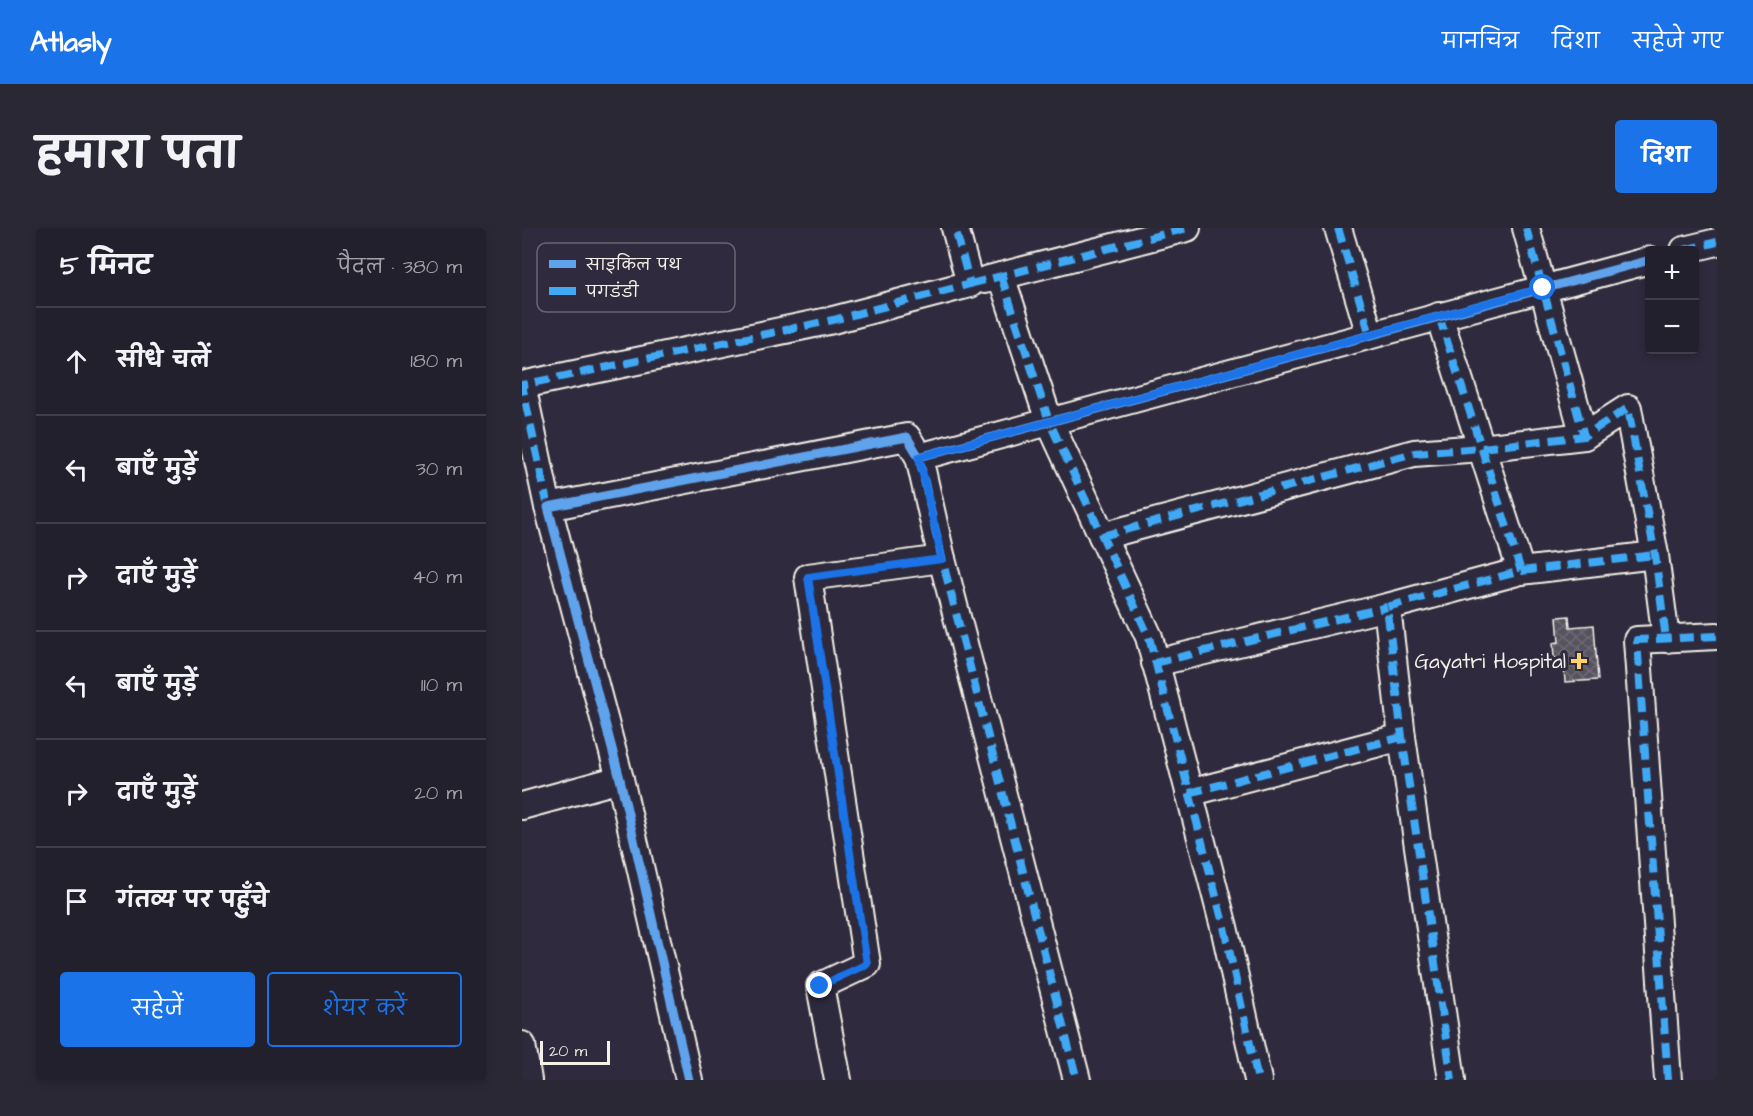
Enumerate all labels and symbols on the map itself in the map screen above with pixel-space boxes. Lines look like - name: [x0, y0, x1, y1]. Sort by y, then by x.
- legend: [537, 243, 735, 312]
- text: साइकिल पथ: [585, 253, 682, 276]
- route start: [1529, 274, 1555, 300]
- text: पगडंडी: [585, 280, 640, 303]
- place label: Gayatri Hospital: [1414, 647, 1566, 678]
- marker: Gayatri Hospital: [1570, 652, 1588, 670]
- route end: [806, 972, 832, 998]
- scale bar: [540, 1038, 610, 1066]

